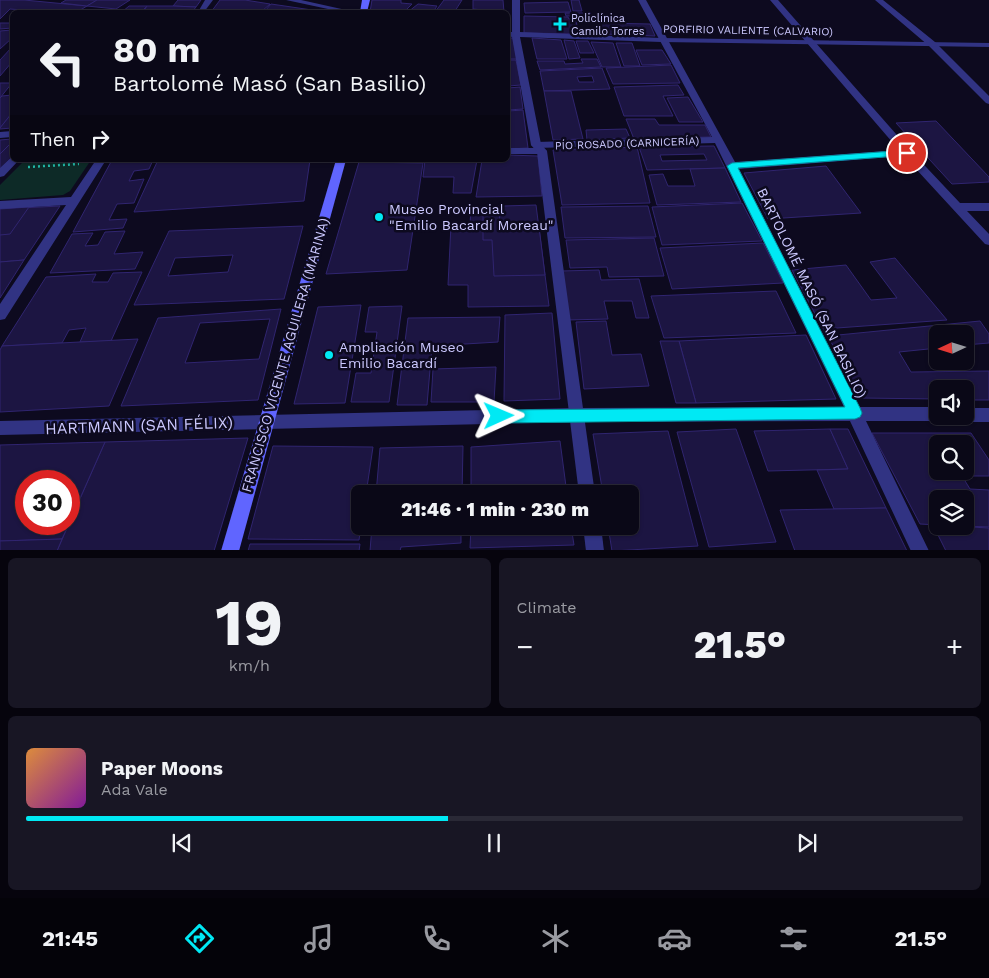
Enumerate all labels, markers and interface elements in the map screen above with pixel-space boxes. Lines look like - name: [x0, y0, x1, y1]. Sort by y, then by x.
- place label: Policlínica Camilo Torres: [571, 12, 645, 38]
- marker: Policlínica Camilo Torres: [553, 17, 567, 31]
- street label: PORFIRIO VALIENTE (CALVARIO): [663, 23, 833, 38]
- text: 80 m: [113, 29, 200, 71]
- icon: left: [30, 30, 95, 95]
- text: Bartolomé Masó (San Basilio): [113, 71, 426, 96]
- icon: right: [86, 125, 114, 153]
- text: Then: [30, 128, 76, 151]
- pin: [886, 132, 928, 174]
- street label: PÍO ROSADO (CARNICERÍA): [555, 133, 700, 153]
- icon: arrive: [893, 139, 921, 167]
- street label: BARTOLOMÉ MASÓ (SAN BASILIO): [754, 185, 870, 401]
- place label: Museo Provincial "Emilio Bacardí Moreau": [389, 201, 553, 233]
- marker: Museo Provincial "Emilio Bacardí Moreau": [373, 211, 385, 223]
- street label: FRANCISCO VICENTE AGUILERA (MARINA): [238, 216, 332, 494]
- north arrow: [929, 325, 974, 370]
- map controls: [929, 325, 974, 535]
- place label: Ampliación Museo Emilio Bacardí: [339, 339, 464, 371]
- marker: Ampliación Museo Emilio Bacardí: [323, 349, 335, 361]
- button: sound: [929, 380, 974, 425]
- position arrow: [472, 389, 524, 441]
- street label: HARTMANN (SAN FÉLIX): [45, 413, 233, 438]
- button: search: [929, 435, 974, 480]
- speed limit sign: 30: [15, 470, 80, 535]
- button: layers: [929, 490, 974, 535]
- text: 21:46 · 1 min · 230 m: [401, 498, 589, 521]
- text: 19: [215, 585, 283, 661]
- text: Climate: [517, 598, 577, 617]
- text: 21.5°: [693, 623, 786, 667]
- text: −: [517, 630, 533, 663]
- text: +: [946, 630, 963, 663]
- text: km/h: [229, 656, 270, 675]
- text: Paper Moons: [101, 757, 223, 780]
- text: Ada Vale: [101, 780, 168, 799]
- icon: previous: [168, 829, 196, 857]
- icon: pause: [480, 829, 508, 857]
- icon: next: [793, 829, 821, 857]
- icon: directions: [182, 921, 217, 956]
- icon: music: [301, 921, 336, 956]
- icon: phone: [419, 921, 454, 956]
- icon: climate: [538, 921, 573, 956]
- icon: car: [657, 921, 692, 956]
- icon: filters: [776, 921, 811, 956]
- text: 21:45: [42, 926, 98, 951]
- text: 21.5°: [894, 926, 947, 951]

